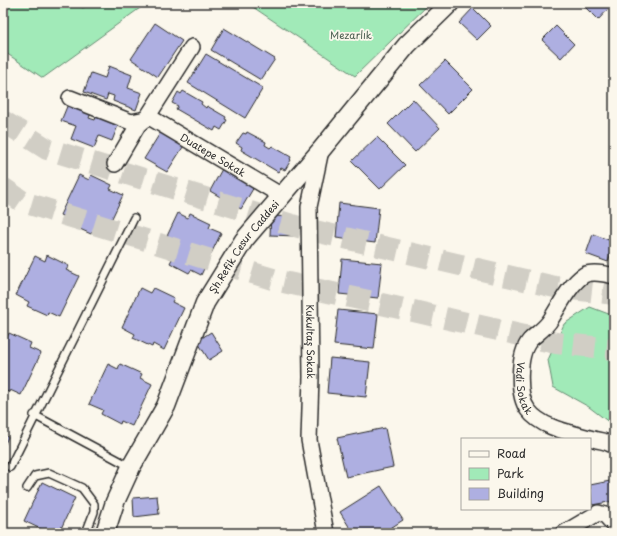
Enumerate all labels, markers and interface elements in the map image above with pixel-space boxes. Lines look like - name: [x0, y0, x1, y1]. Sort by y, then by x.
- park label: Mezarlık: [330, 27, 373, 42]
- street label: Duatepe Sokak: [178, 129, 249, 180]
- street label: Şh.Refik Cesur Caddesi: [205, 196, 282, 296]
- street label: Kukultaş Sokak: [303, 304, 319, 379]
- street label: Vadi Sokak: [513, 361, 537, 418]
- legend: [461, 438, 591, 510]
- text: Road: [497, 444, 526, 462]
- text: Park: [497, 464, 524, 482]
- text: Building: [497, 484, 544, 502]

